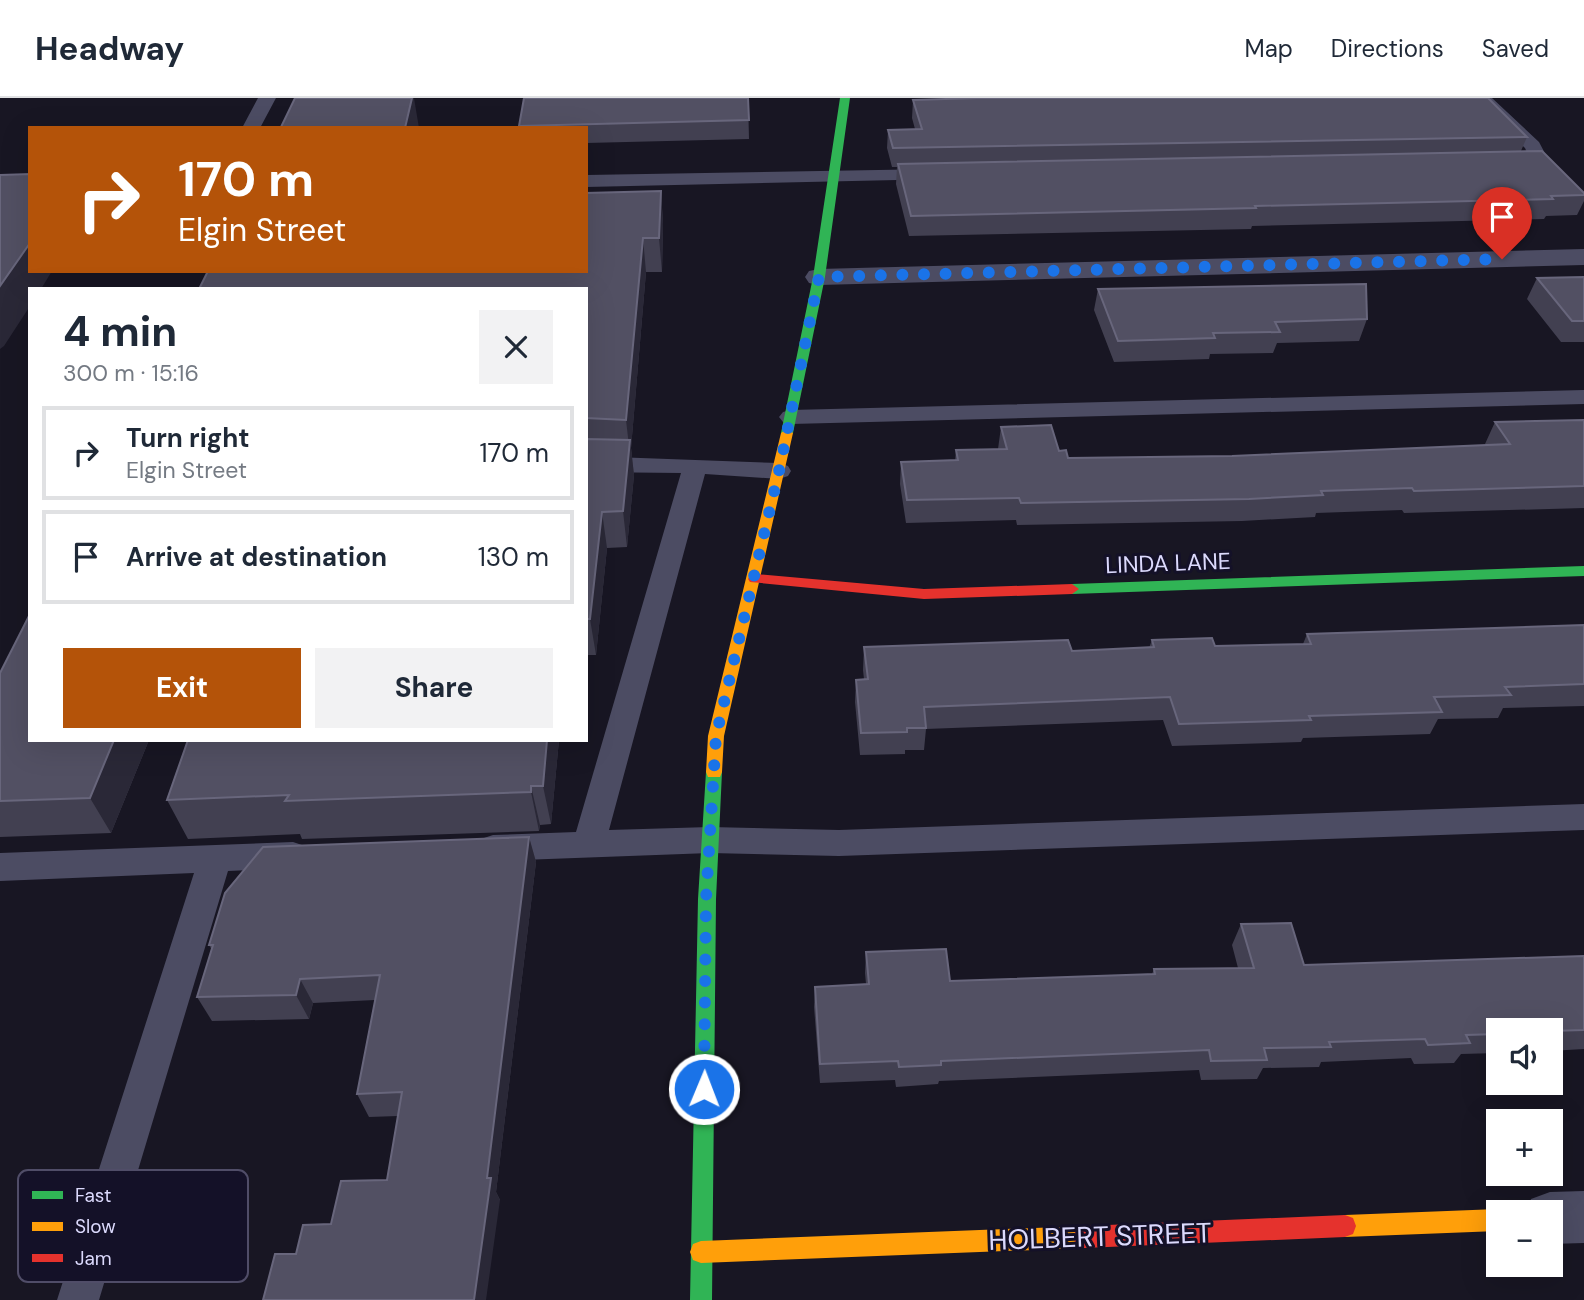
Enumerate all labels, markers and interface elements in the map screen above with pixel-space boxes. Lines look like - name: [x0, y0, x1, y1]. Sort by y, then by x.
- text: Headway: [35, 27, 184, 70]
- text: Map: [1245, 33, 1293, 64]
- text: Directions: [1331, 33, 1444, 64]
- text: Saved: [1482, 33, 1549, 64]
- text: 170 m: [178, 147, 314, 211]
- icon: right: [63, 154, 154, 245]
- pin: [1472, 187, 1532, 259]
- icon: arrive: [1483, 198, 1521, 236]
- text: Elgin Street: [178, 209, 346, 251]
- text: 4 min: [63, 304, 177, 359]
- button: close: [479, 310, 553, 384]
- text: 300 m · 15:16: [63, 358, 199, 388]
- text: Turn right: [126, 421, 250, 455]
- icon: right: [67, 434, 105, 472]
- text: 170 m: [480, 436, 549, 470]
- text: Elgin Street: [126, 455, 247, 485]
- icon: arrive: [67, 538, 105, 576]
- text: Arrive at destination: [126, 540, 387, 574]
- text: 130 m: [478, 540, 549, 574]
- street label: LINDA LANE: [1105, 546, 1231, 580]
- button: Exit: [63, 648, 301, 728]
- button: Share: [315, 648, 553, 728]
- map controls: [1486, 1018, 1563, 1277]
- button: sound: [1486, 1018, 1563, 1095]
- position arrow: [667, 1052, 741, 1126]
- button: +: [1486, 1109, 1563, 1186]
- legend: [18, 1170, 248, 1282]
- text: Fast: [75, 1183, 111, 1208]
- button: −: [1486, 1200, 1563, 1277]
- text: Slow: [75, 1214, 116, 1239]
- street label: HOLBERT STREET: [988, 1214, 1212, 1259]
- text: Jam: [75, 1246, 112, 1271]

